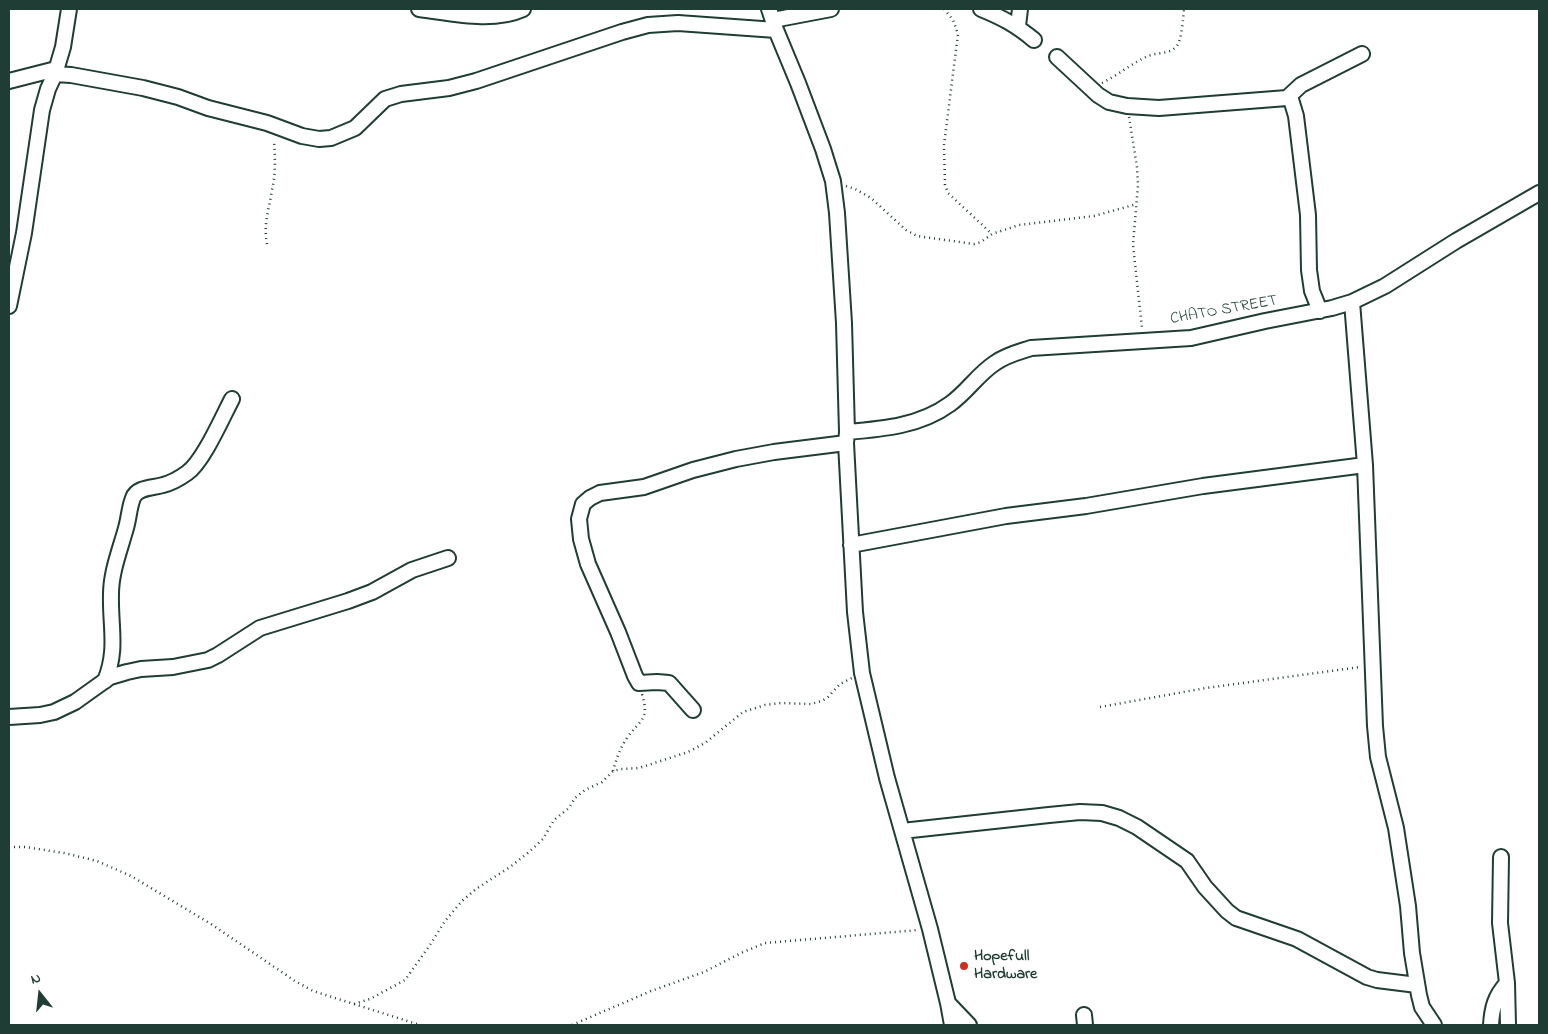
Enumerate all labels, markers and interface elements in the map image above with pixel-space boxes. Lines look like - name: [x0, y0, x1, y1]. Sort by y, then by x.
- street label: CHATO STREET: [1169, 292, 1279, 330]
- place label: Hopefull Hardware: [974, 947, 1037, 985]
- marker: Hopefull Hardware: [958, 960, 970, 972]
- text: N: [28, 968, 43, 990]
- north arrow: [15, 969, 65, 1019]

